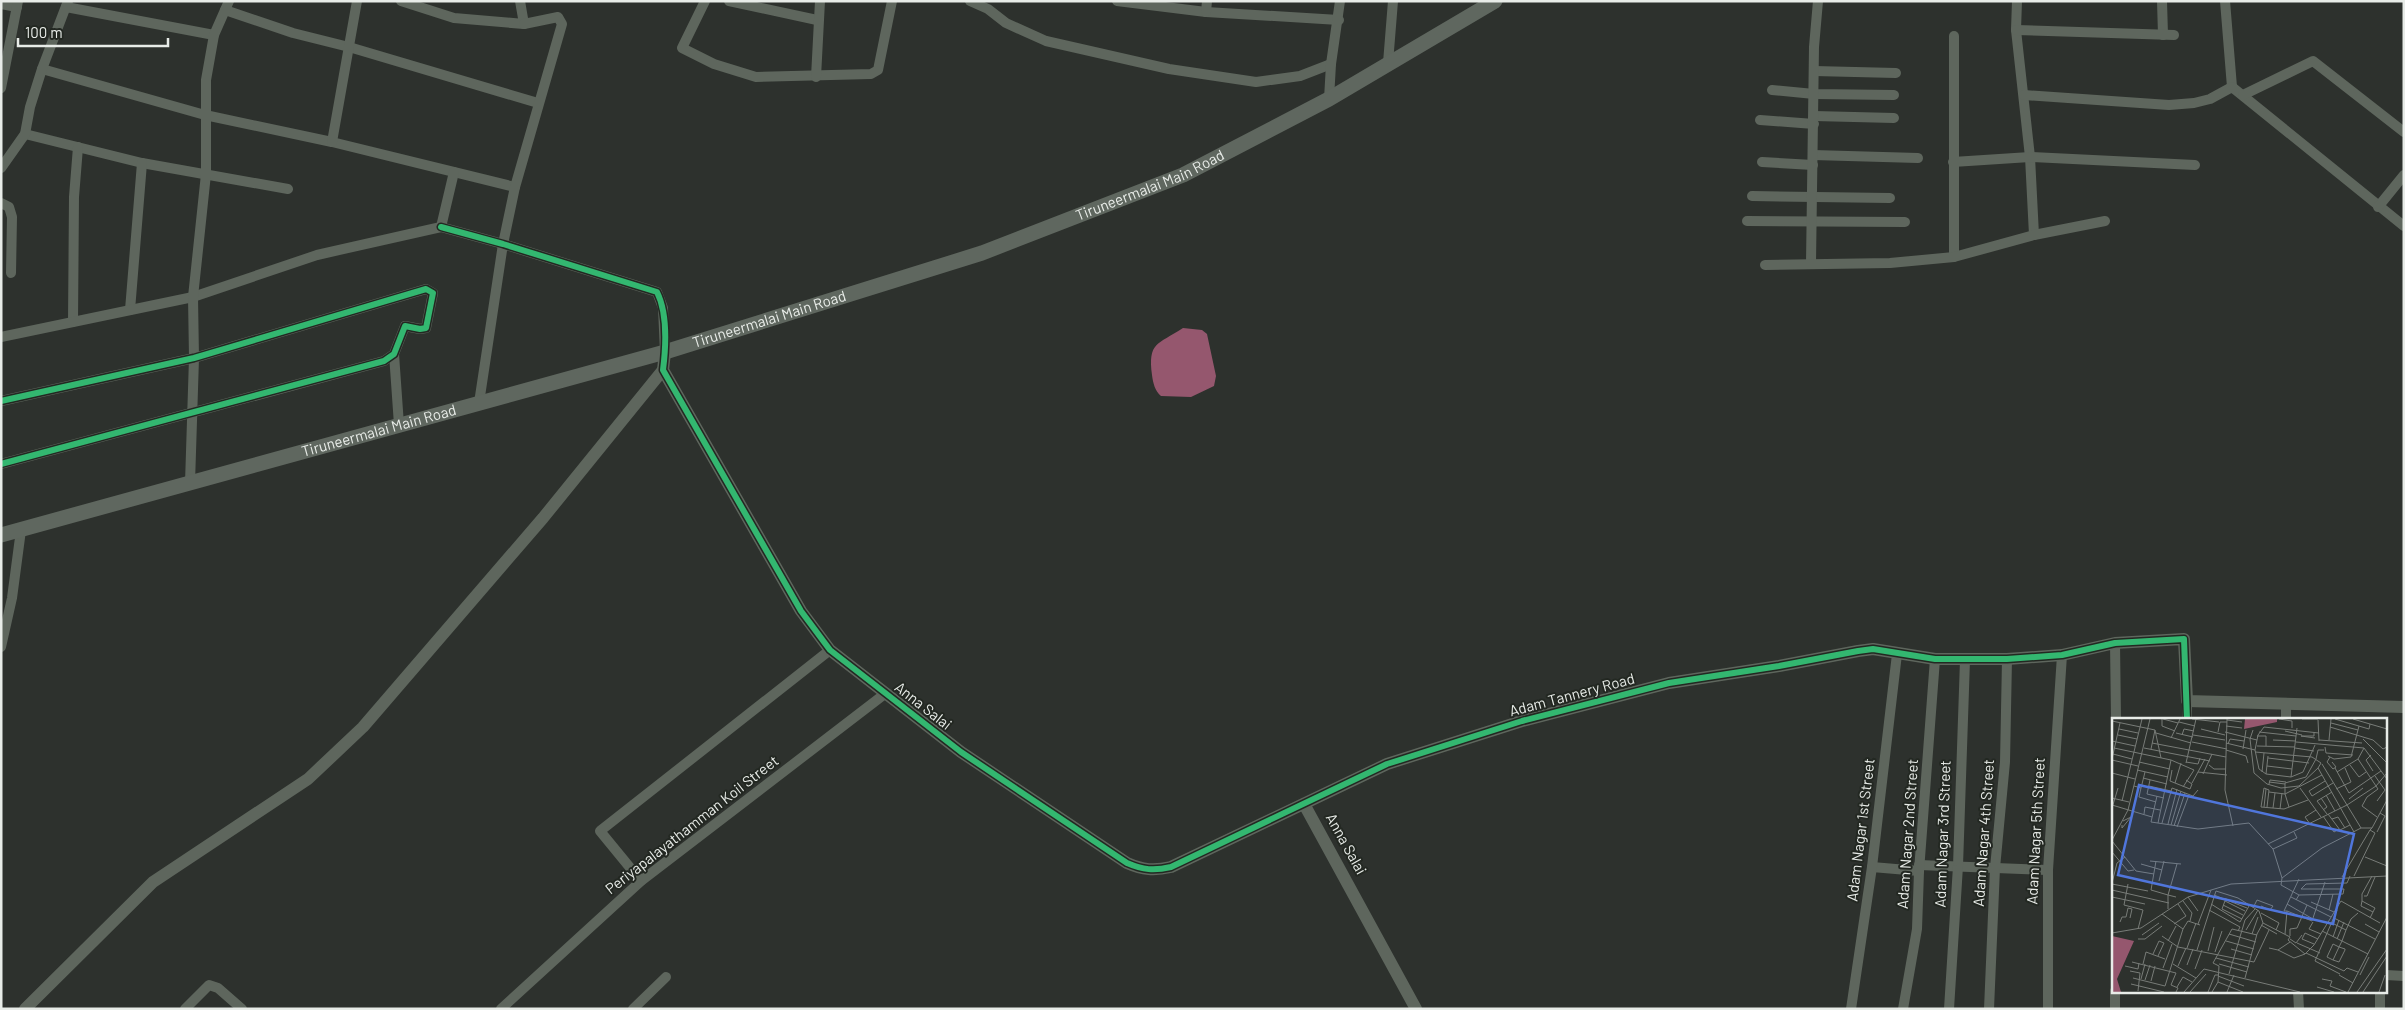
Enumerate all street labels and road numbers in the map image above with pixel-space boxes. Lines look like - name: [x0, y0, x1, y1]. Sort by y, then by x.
- street label: Tiruneermalai Main Road: [1073, 145, 1227, 224]
- street label: Tiruneermalai Main Road: [690, 286, 848, 351]
- street label: Tiruneermalai Main Road: [299, 400, 458, 460]
- street label: Adam Tannery Road: [1507, 669, 1636, 719]
- street label: Anna Salai: [892, 677, 956, 733]
- street label: Periyapalayathamman Koil Street: [601, 751, 782, 897]
- street label: Adam Nagar 1st Street: [1842, 757, 1878, 902]
- street label: Adam Nagar 5th Street: [2022, 757, 2048, 905]
- street label: Adam Nagar 2nd Street: [1893, 758, 1921, 910]
- street label: Adam Nagar 4th Street: [1969, 759, 1997, 907]
- street label: Adam Nagar 3rd Street: [1930, 760, 1954, 908]
- street label: Anna Salai: [1323, 810, 1371, 877]

